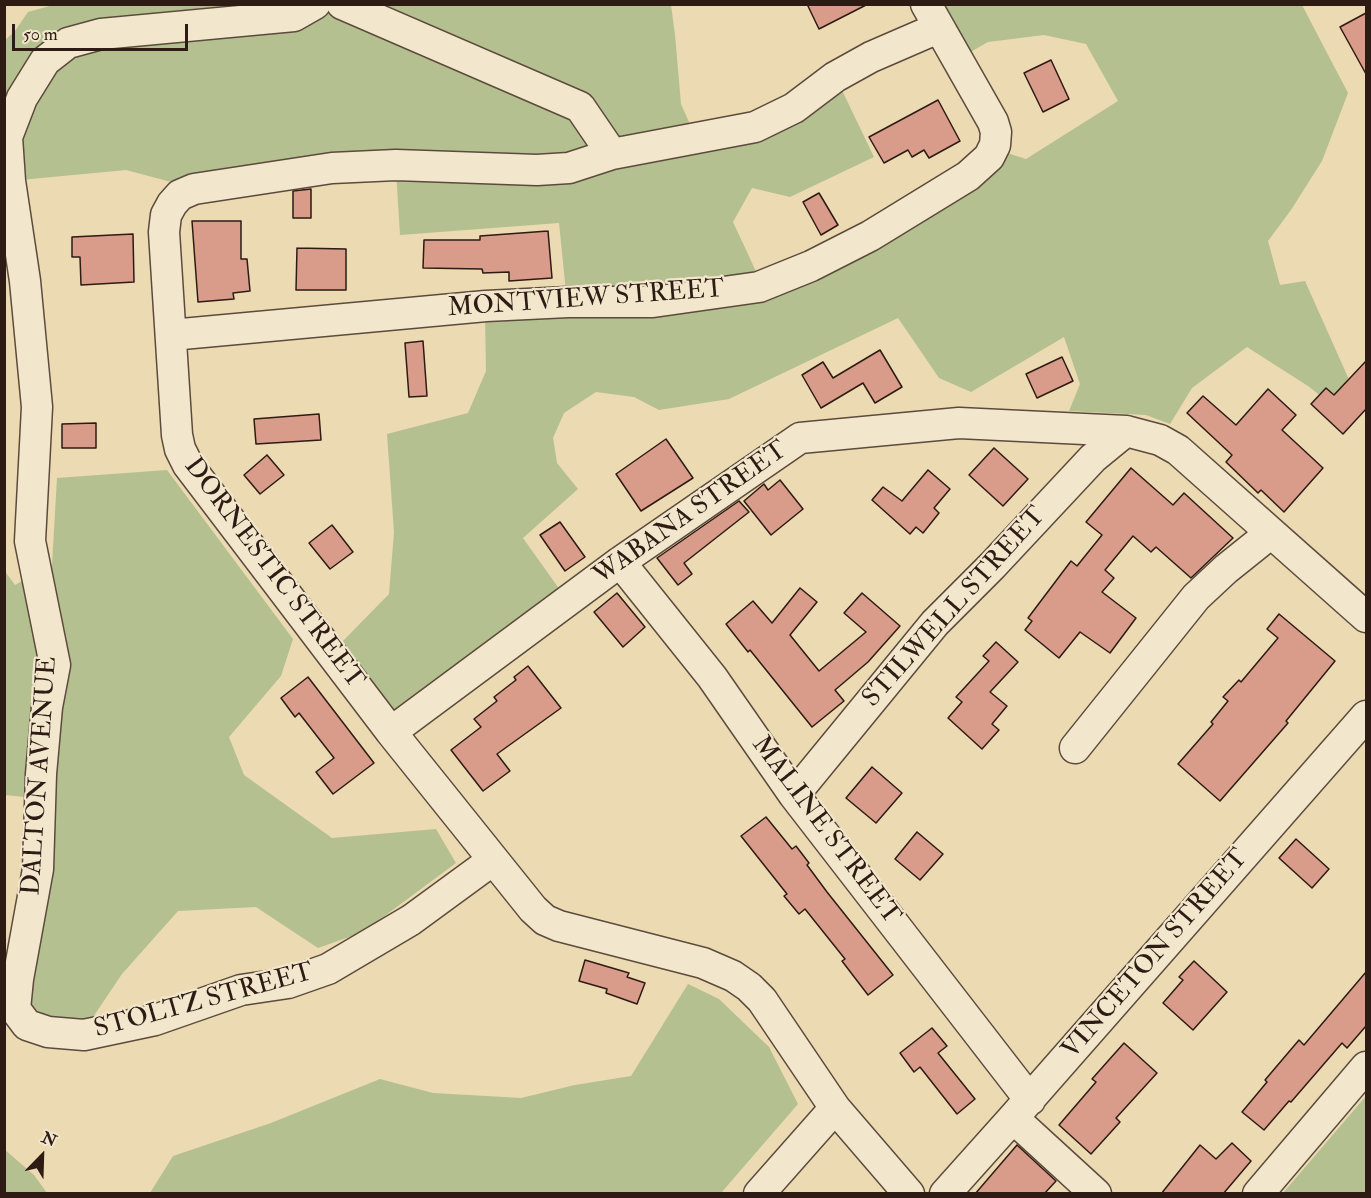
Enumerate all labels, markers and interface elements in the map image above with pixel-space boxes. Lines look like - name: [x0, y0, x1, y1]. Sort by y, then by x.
- scale bar: [15, 12, 190, 50]
- text: 50 m: [23, 23, 58, 46]
- street label: MONTVIEW STREET: [447, 275, 725, 325]
- street label: WABANA STREET: [588, 436, 794, 592]
- street label: DORNESTIC STREET: [176, 453, 370, 695]
- street label: STILWELL STREET: [857, 502, 1053, 714]
- street label: DALTON AVENUE: [17, 656, 65, 896]
- street label: MALINE STREET: [744, 731, 906, 931]
- street label: VINCETON STREET: [1056, 844, 1256, 1066]
- street label: STOLTZ STREET: [91, 958, 317, 1046]
- north arrow: [12, 1126, 72, 1186]
- text: N: [39, 1127, 60, 1151]

